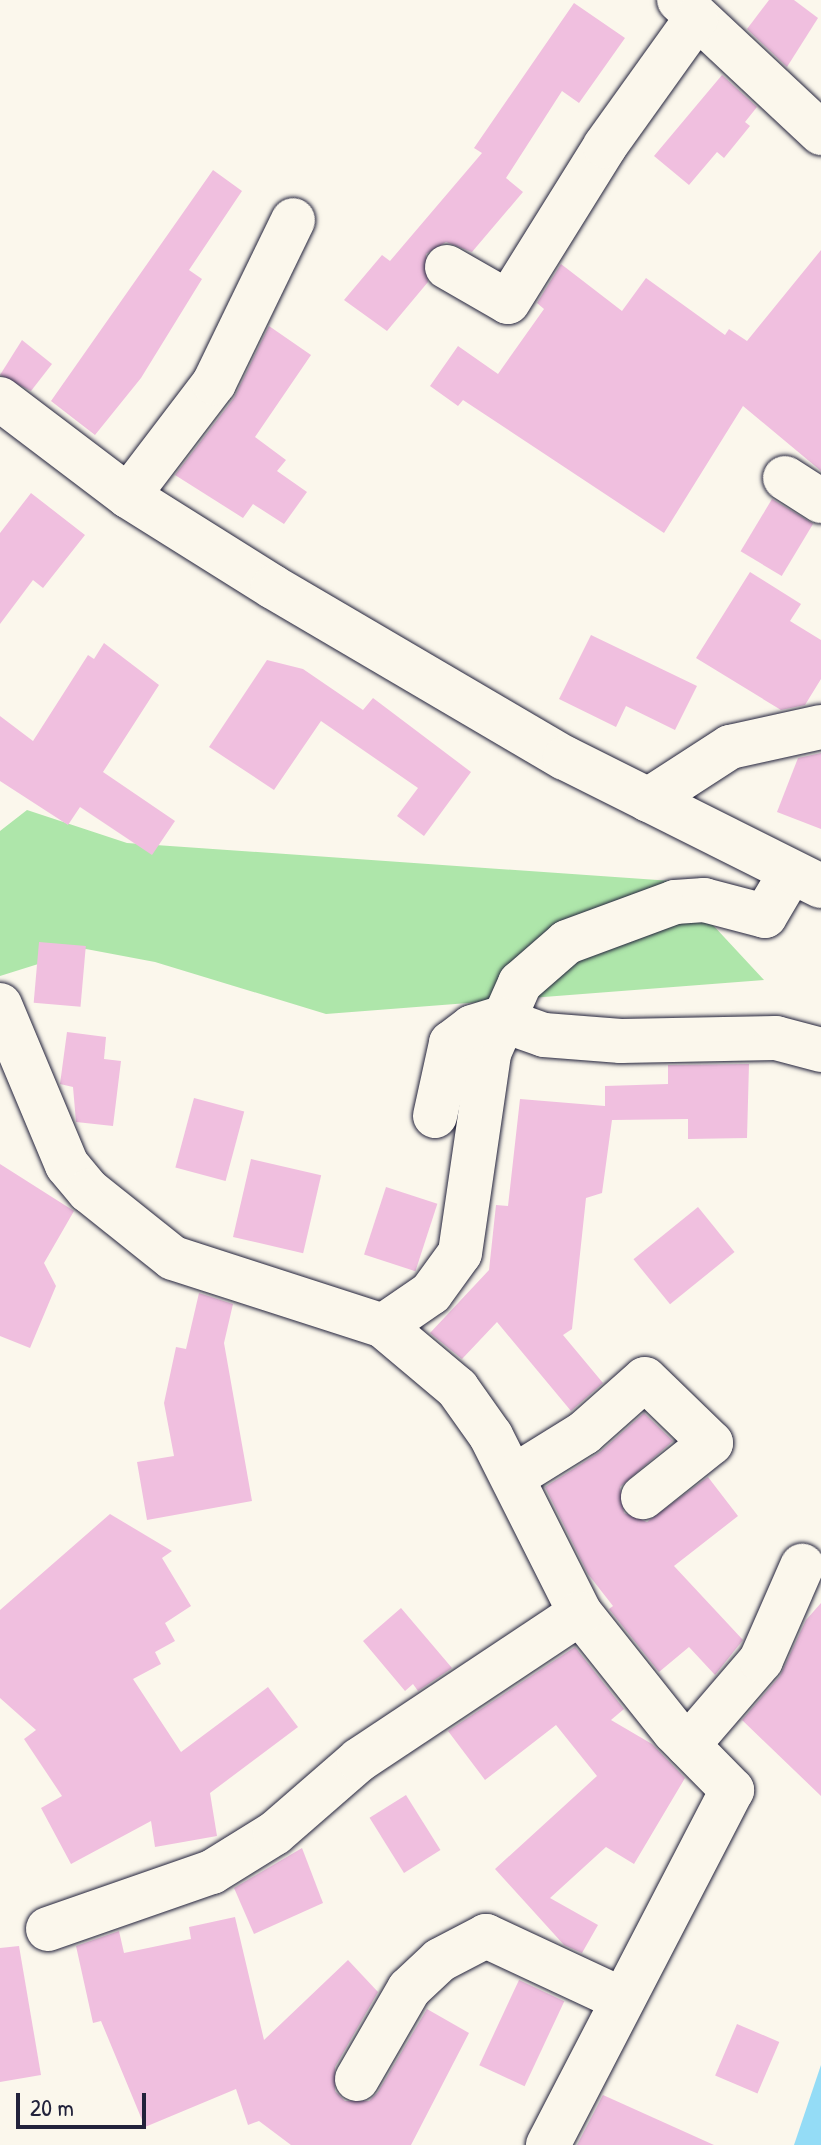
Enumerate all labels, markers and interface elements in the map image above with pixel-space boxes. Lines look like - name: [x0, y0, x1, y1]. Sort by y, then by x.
- scale bar: [20, 2077, 150, 2127]
- text: 20 m: [30, 2091, 74, 2123]

